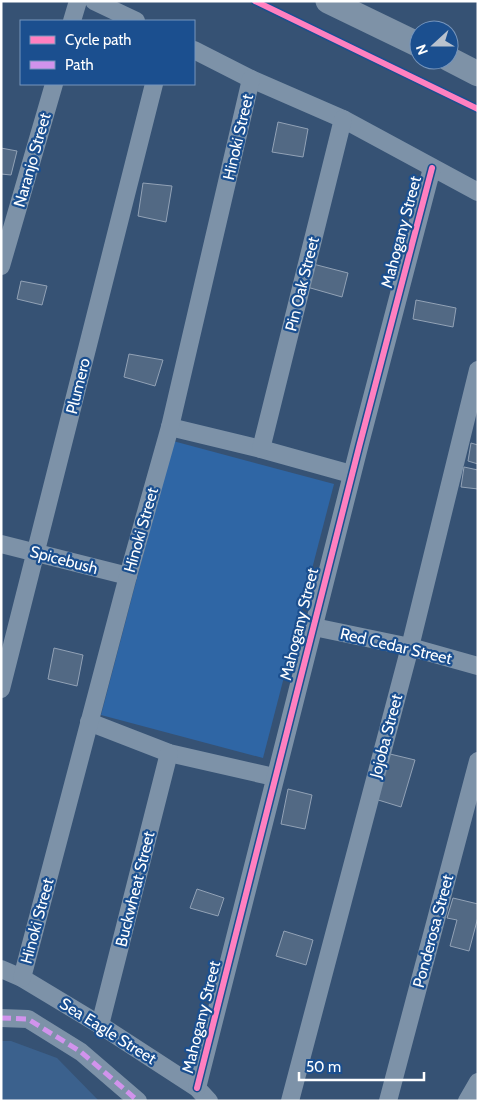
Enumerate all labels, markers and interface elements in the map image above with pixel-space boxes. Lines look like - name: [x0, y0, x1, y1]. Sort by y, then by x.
- legend: [20, 20, 195, 85]
- north arrow: [409, 20, 459, 70]
- text: Cycle path: [65, 31, 131, 49]
- text: N: [412, 42, 432, 58]
- text: Path: [65, 56, 94, 74]
- street label: Hinoki Street: [219, 92, 257, 182]
- street label: Naranjo Street: [9, 110, 55, 209]
- street label: Mahogany Street: [377, 173, 425, 290]
- street label: Pin Oak Street: [281, 234, 323, 333]
- street label: Plumero: [62, 356, 94, 416]
- street label: Hinoki Street: [120, 485, 162, 575]
- street label: Spicebush: [28, 542, 100, 578]
- street label: Mahogany Street: [276, 565, 322, 682]
- street label: Red Cedar Street: [338, 624, 454, 668]
- street label: Jojoba Street: [365, 691, 406, 781]
- street label: Buckwheat Street: [111, 829, 159, 949]
- street label: Ponderosa Street: [409, 872, 457, 990]
- street label: Hinoki Street: [16, 876, 58, 966]
- street label: Mahogany Street: [178, 958, 224, 1075]
- street label: Sea Eagle Street: [56, 994, 160, 1069]
- scale bar: [299, 1050, 424, 1082]
- text: 50 m: [306, 1058, 341, 1076]

